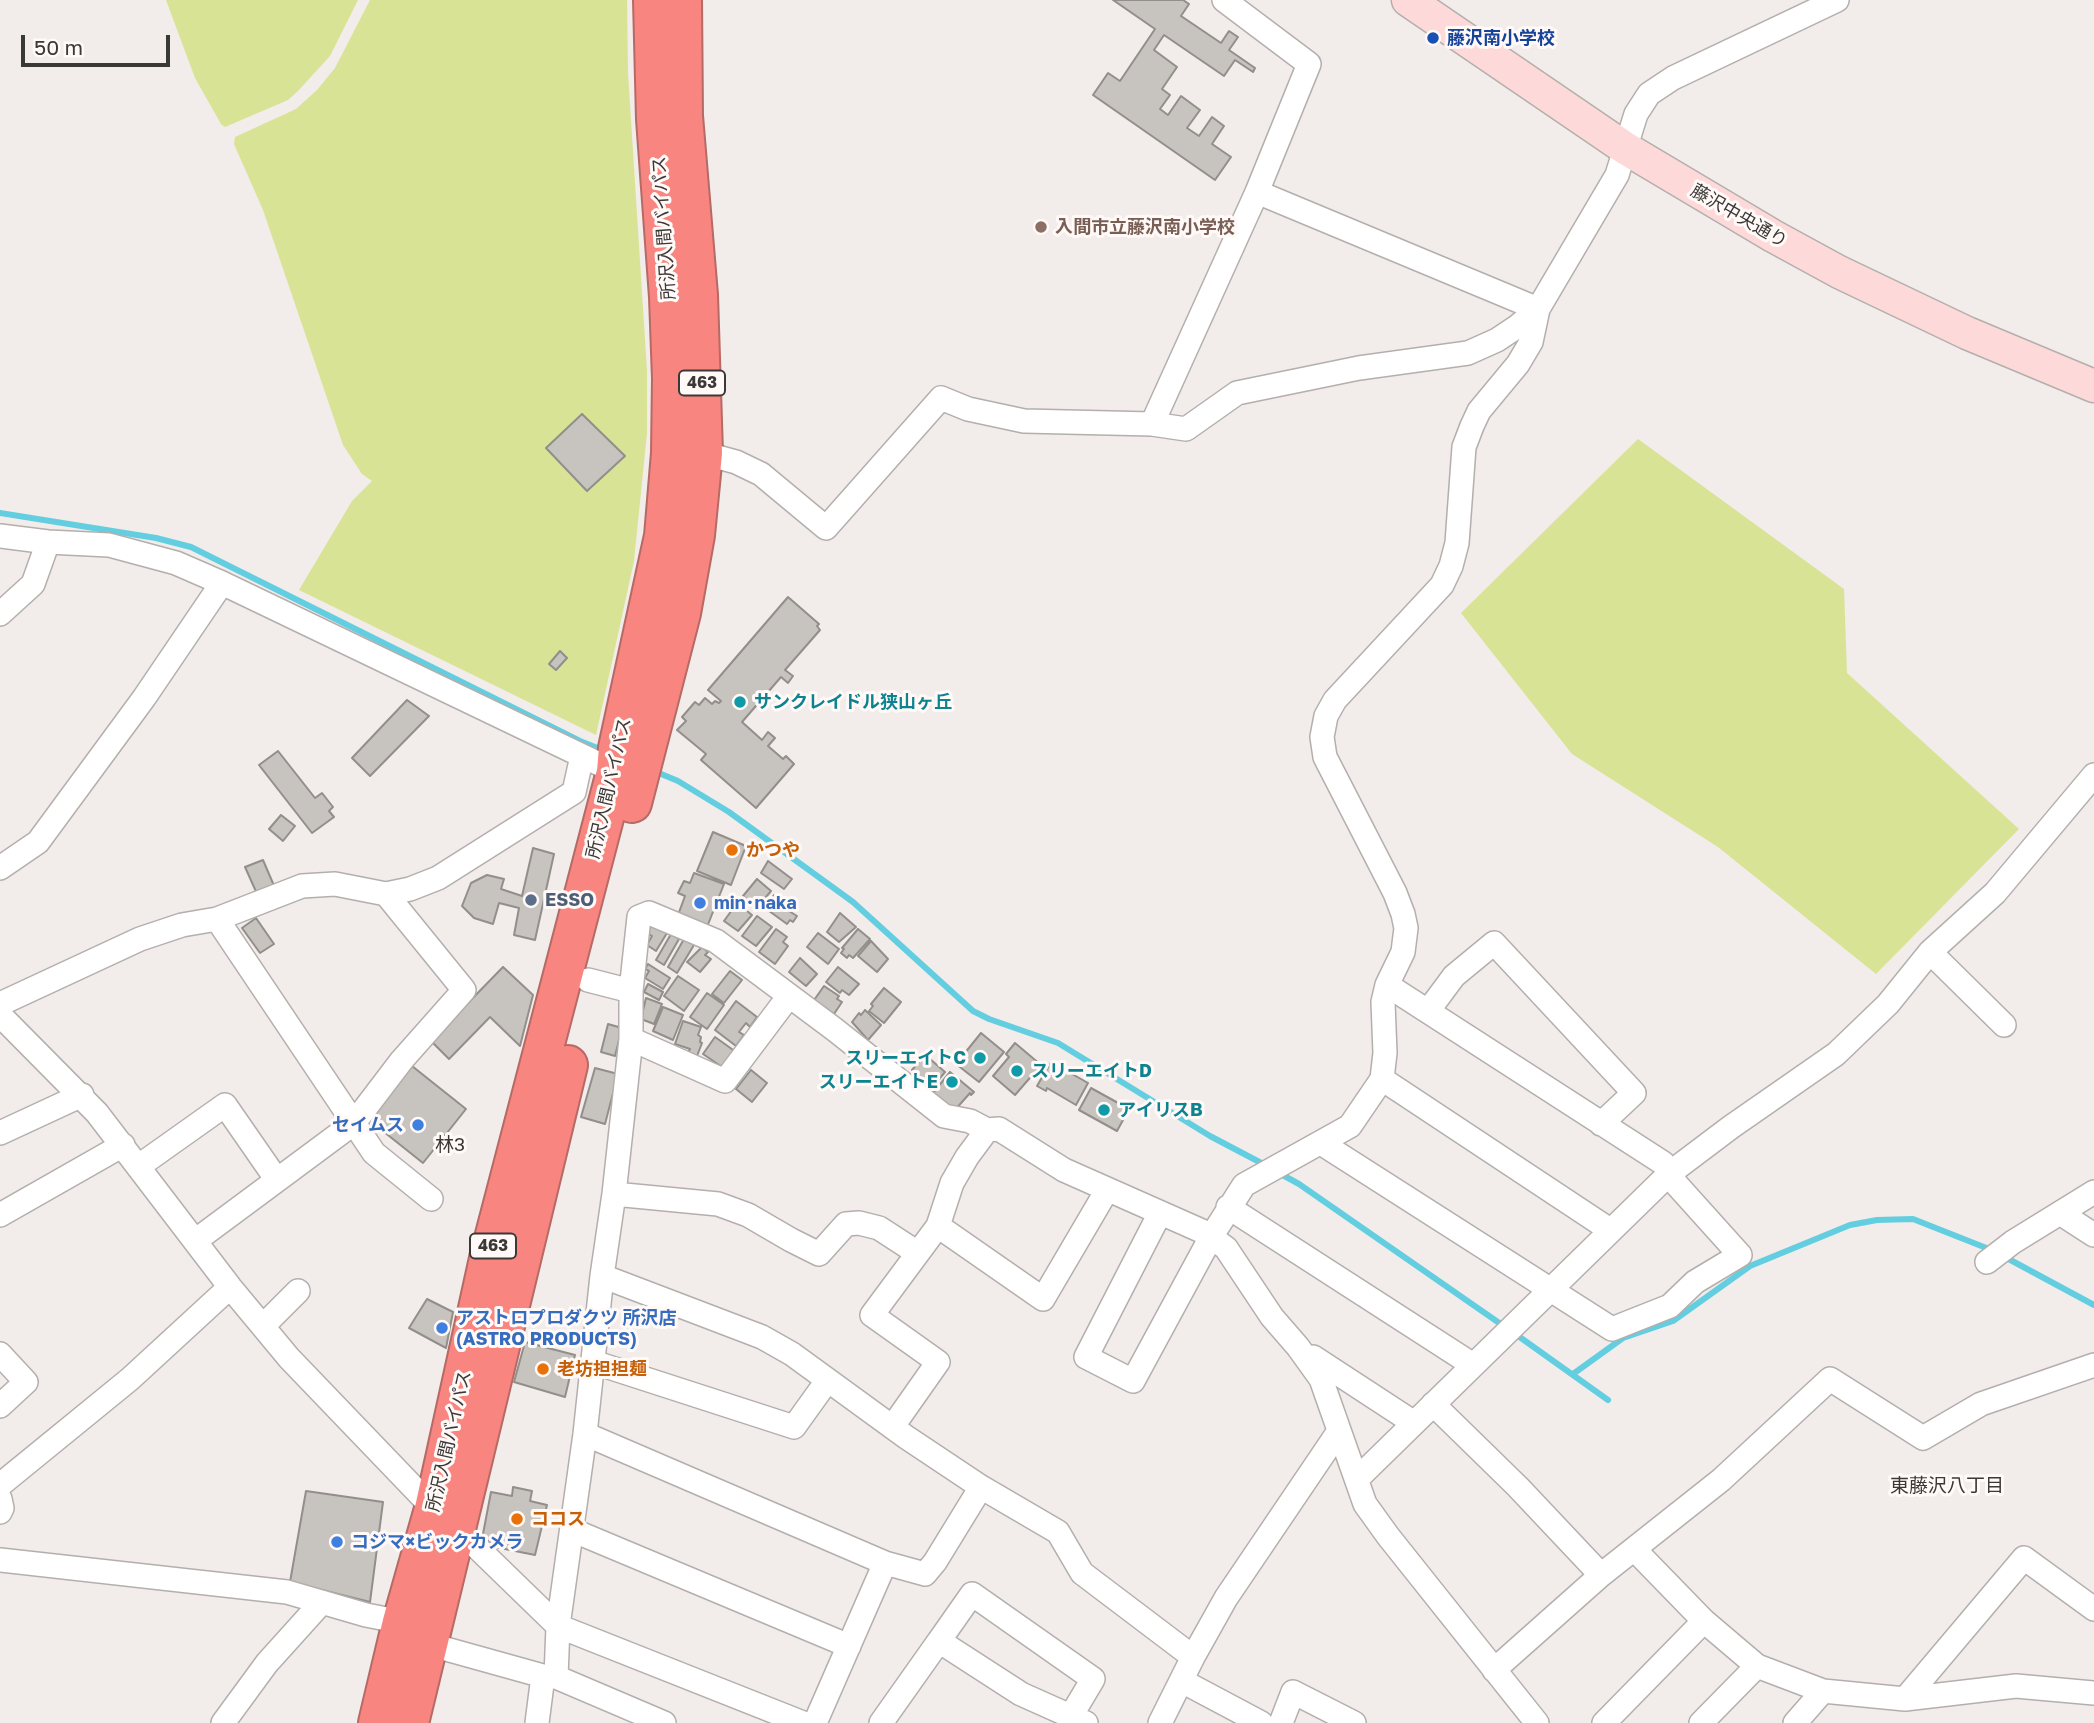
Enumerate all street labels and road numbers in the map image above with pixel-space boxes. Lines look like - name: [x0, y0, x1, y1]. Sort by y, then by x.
- street label: 所沢入間バイパス: [648, 155, 680, 301]
- street label: 藤沢中央通り: [1687, 180, 1791, 252]
- road number: 463: [679, 370, 725, 396]
- street label: 所沢入間バイパス: [582, 715, 636, 861]
- road number: 463: [470, 1234, 516, 1258]
- street label: 所沢入間バイパス: [422, 1368, 476, 1514]

